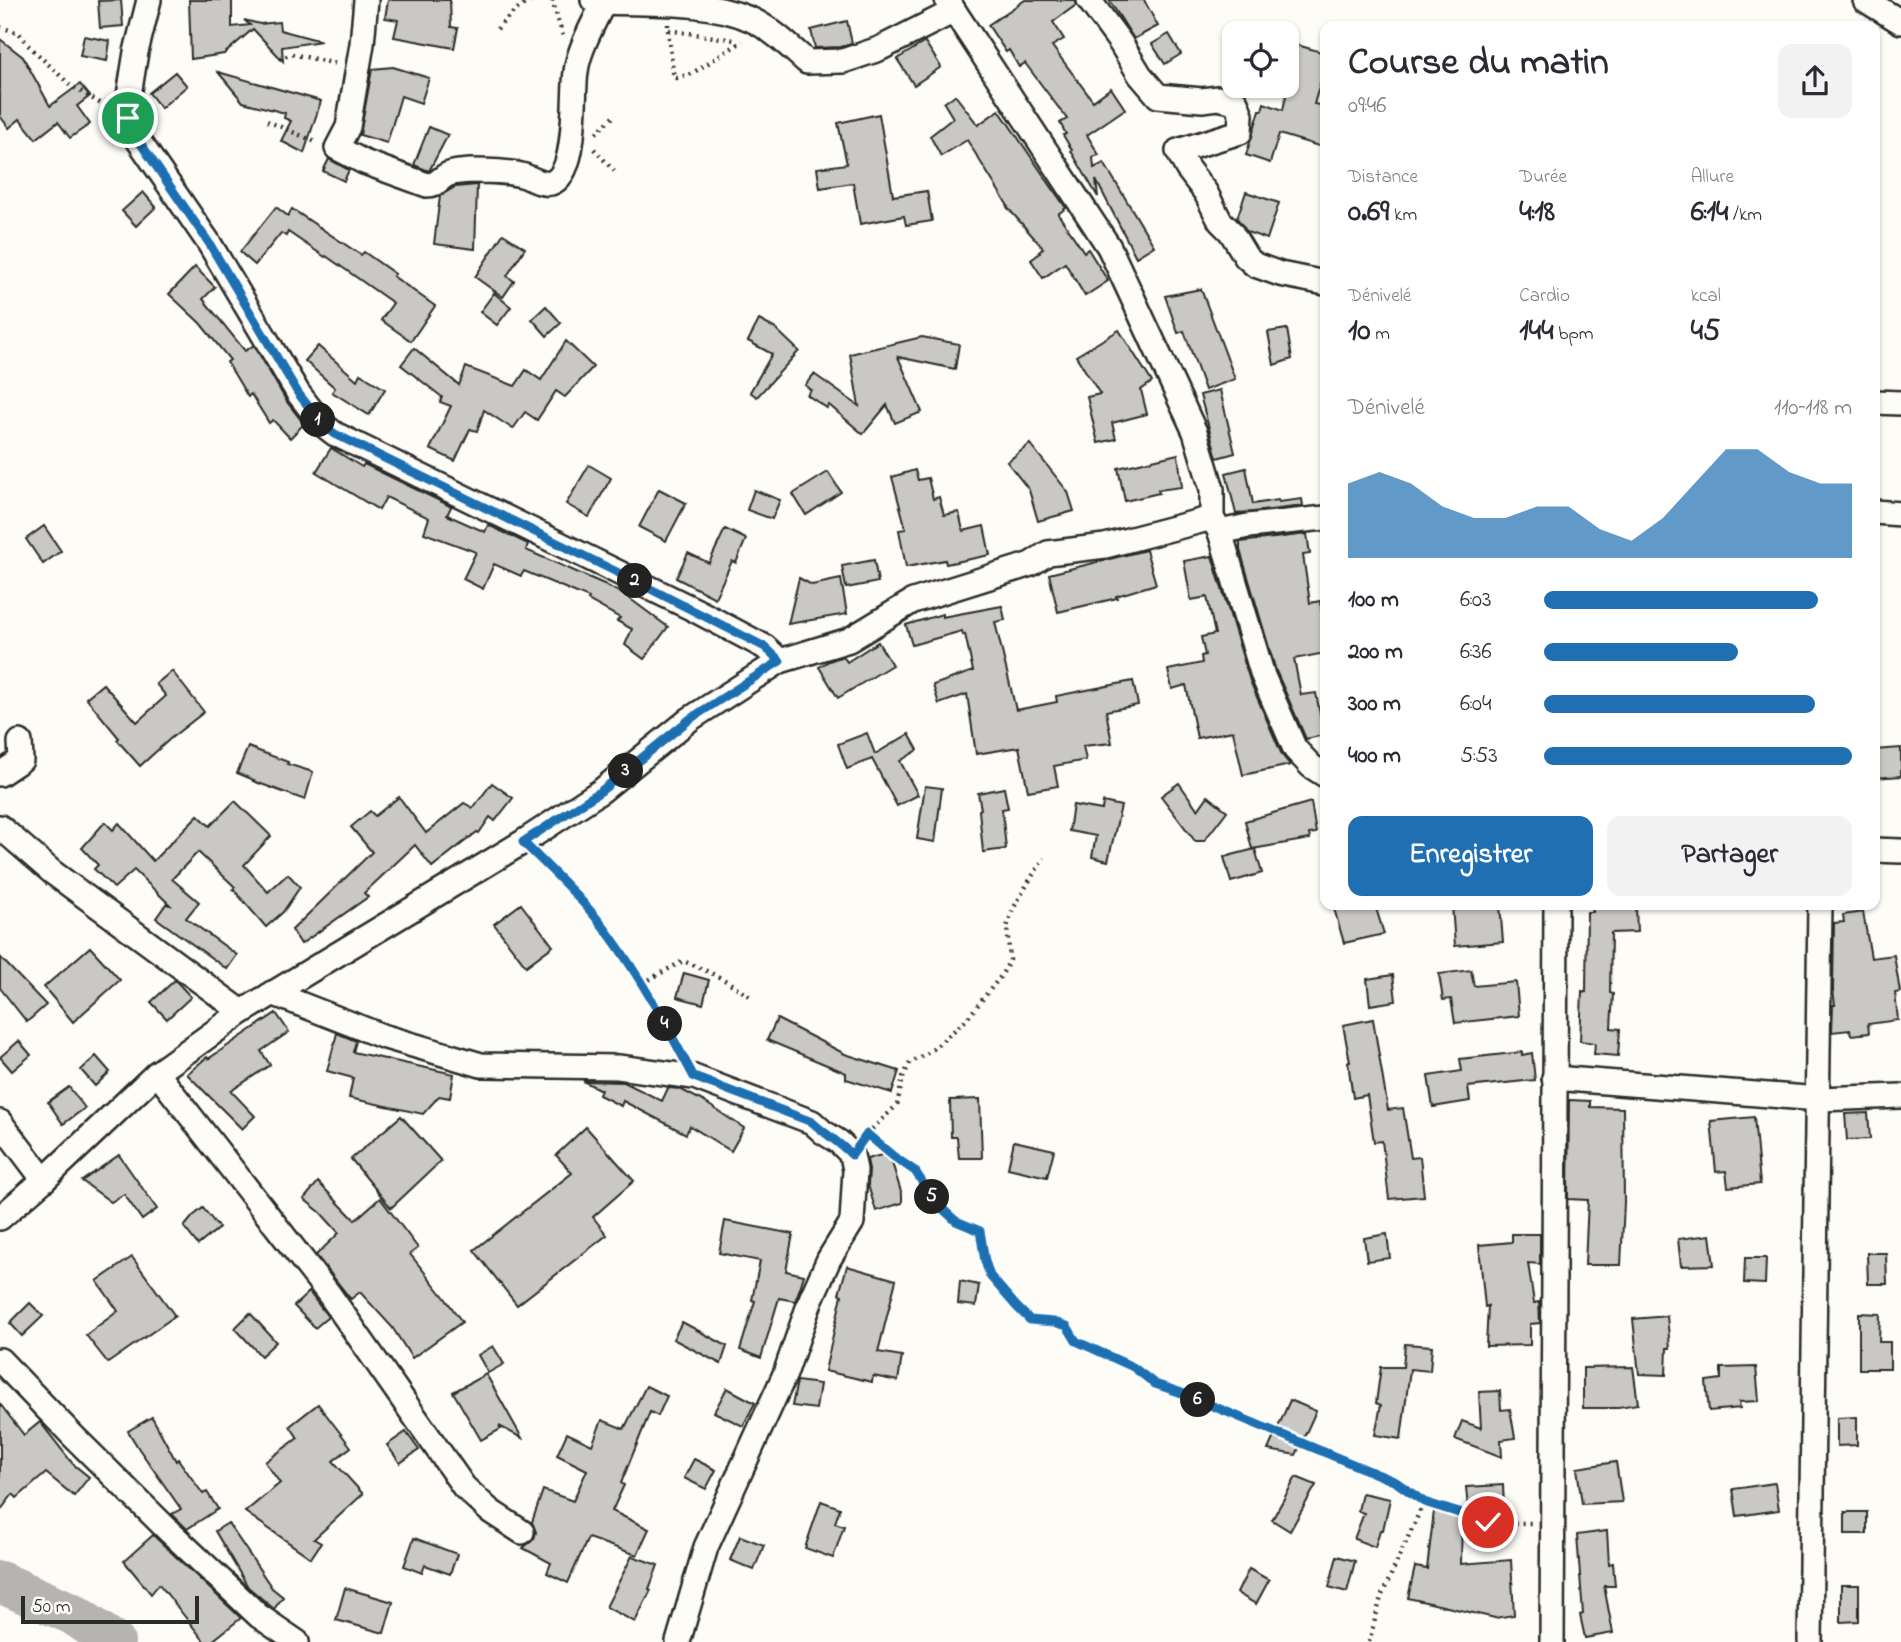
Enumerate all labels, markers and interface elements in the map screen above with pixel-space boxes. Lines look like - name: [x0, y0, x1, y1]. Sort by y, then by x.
- map controls: [1222, 21, 1299, 98]
- button: locate: [1222, 21, 1299, 98]
- text: Course du matin: [1348, 36, 1609, 92]
- button: share: [1778, 44, 1852, 118]
- pin: [98, 88, 158, 148]
- text: 09:46: [1348, 90, 1386, 123]
- icon: arrive: [109, 99, 147, 137]
- text: Distance: [1348, 164, 1418, 191]
- text: Durée: [1519, 164, 1567, 191]
- text: Allure: [1691, 164, 1734, 191]
- text: 0.69: [1348, 191, 1389, 235]
- text: 4:18: [1519, 191, 1555, 235]
- text: 6:14: [1691, 191, 1728, 235]
- text: km: [1389, 202, 1417, 229]
- text: /km: [1728, 202, 1762, 229]
- text: Dénivelé: [1348, 283, 1411, 310]
- text: Cardio: [1519, 283, 1570, 310]
- text: kcal: [1691, 283, 1721, 310]
- text: 10: [1348, 310, 1371, 354]
- text: 144: [1519, 310, 1554, 354]
- text: 45: [1691, 310, 1720, 354]
- text: m: [1371, 321, 1390, 348]
- text: bpm: [1554, 321, 1593, 348]
- text: Dénivelé: [1348, 392, 1425, 425]
- text: 110–118 m: [1774, 392, 1852, 425]
- pin: 1: [300, 402, 336, 438]
- text: 1: [314, 406, 321, 433]
- pin: 2: [618, 564, 652, 598]
- text: 2: [630, 567, 639, 594]
- text: 100 m: [1348, 584, 1399, 617]
- text: 6:03: [1460, 584, 1492, 617]
- text: 200 m: [1348, 636, 1403, 669]
- text: 6:36: [1460, 636, 1492, 669]
- text: 300 m: [1348, 688, 1401, 721]
- text: 6:04: [1460, 688, 1492, 721]
- text: 400 m: [1348, 740, 1401, 773]
- text: 5:53: [1460, 740, 1498, 773]
- pin: 3: [608, 754, 644, 788]
- text: 3: [622, 757, 629, 784]
- button: Enregistrer: [1348, 816, 1593, 896]
- button: Partager: [1607, 816, 1852, 896]
- pin: 4: [648, 1006, 682, 1042]
- text: 4: [661, 1010, 668, 1037]
- pin: 5: [914, 1180, 950, 1214]
- text: 5: [926, 1183, 937, 1210]
- pin: 6: [1180, 1382, 1216, 1418]
- text: 6: [1193, 1386, 1202, 1413]
- pin: [1458, 1492, 1518, 1552]
- icon: check: [1469, 1503, 1507, 1541]
- scale bar: [21, 1593, 200, 1625]
- text: 50 m: [32, 1594, 71, 1621]

